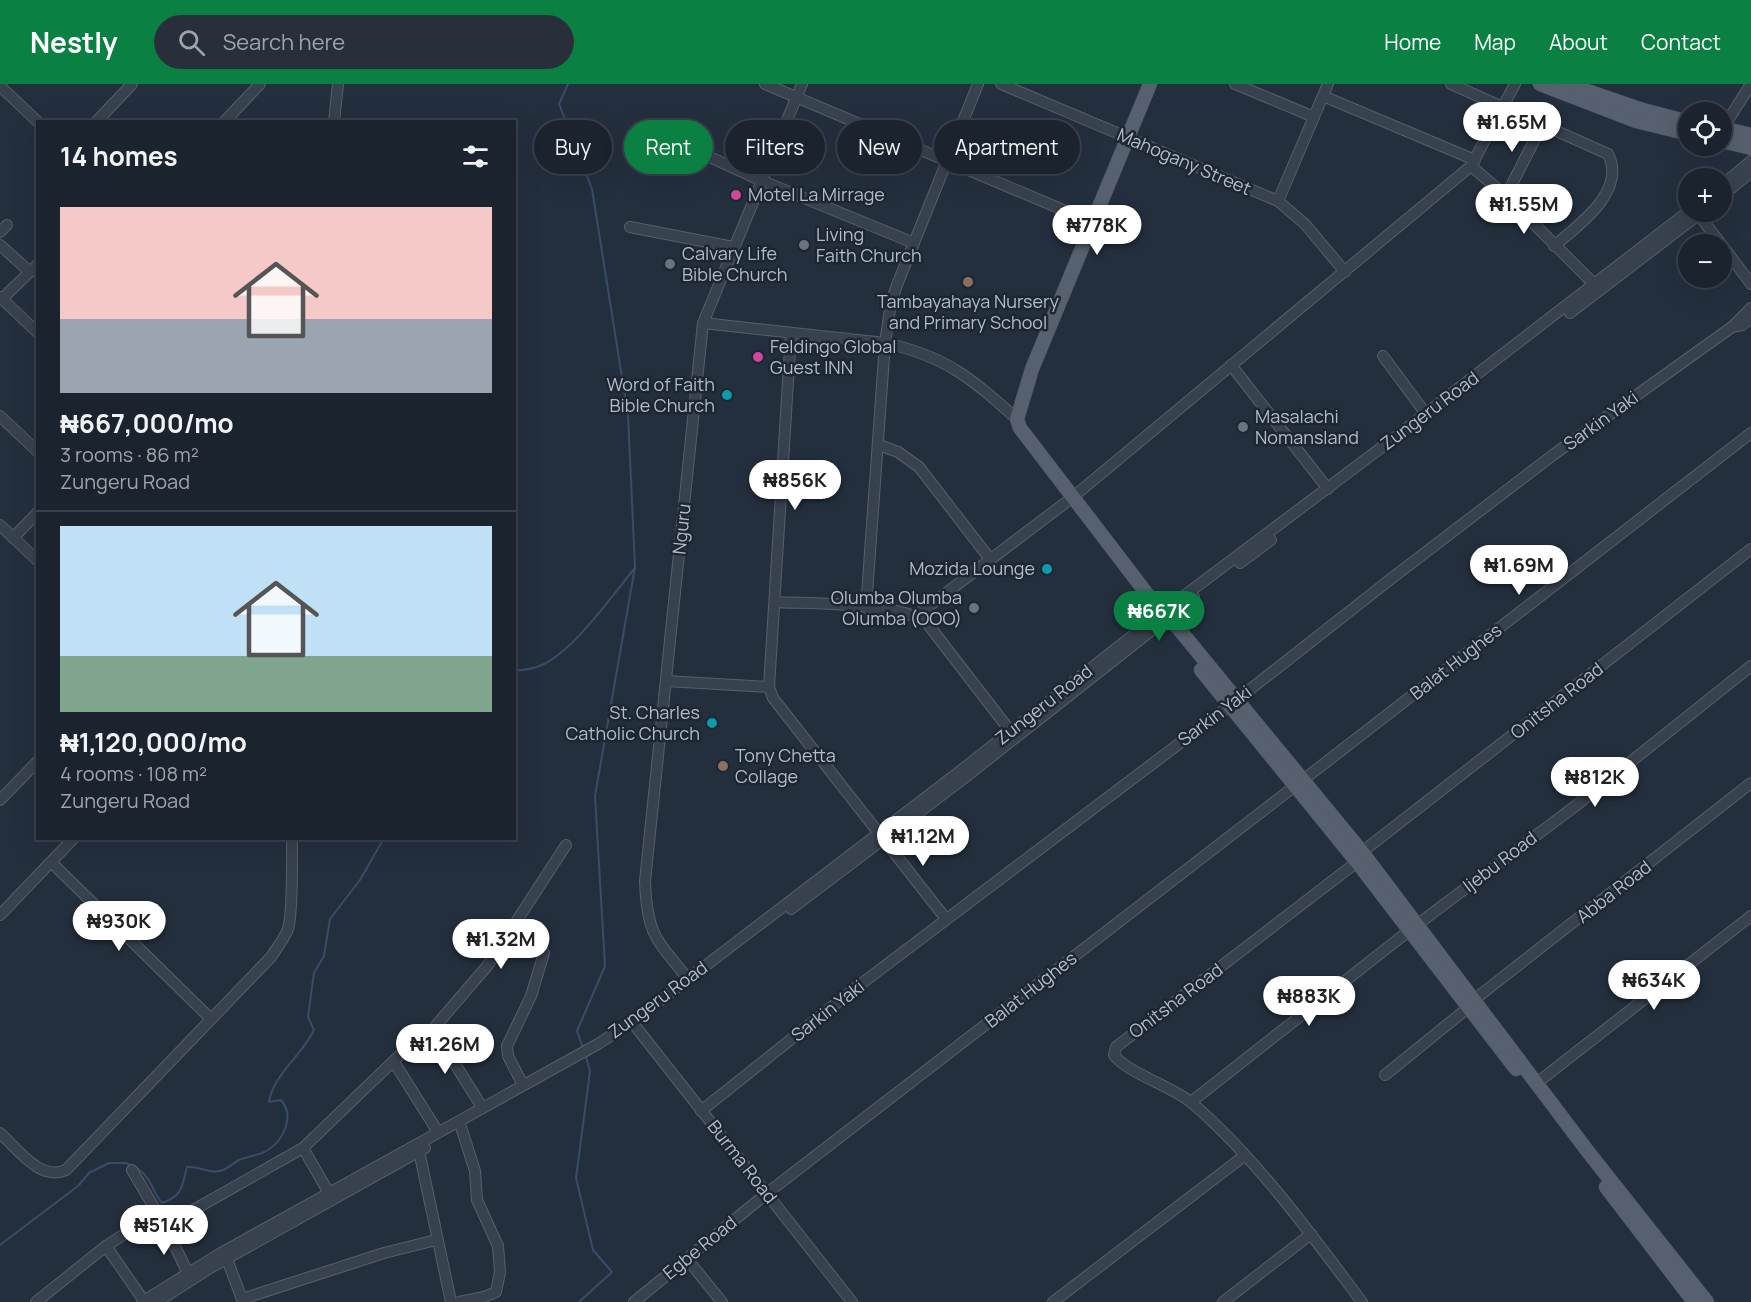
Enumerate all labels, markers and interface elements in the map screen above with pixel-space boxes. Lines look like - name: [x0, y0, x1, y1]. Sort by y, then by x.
- search box: [154, 15, 574, 69]
- text: Nestly: [30, 23, 118, 61]
- icon: search: [175, 26, 208, 59]
- text: Search here: [223, 27, 345, 57]
- text: Home: [1384, 28, 1441, 56]
- text: Map: [1474, 28, 1516, 56]
- text: About: [1549, 28, 1608, 56]
- text: Contact: [1641, 28, 1721, 56]
- pin: ₦1.65M: [1463, 102, 1561, 153]
- map controls: [1678, 102, 1732, 288]
- button: locate: [1678, 102, 1732, 156]
- text: ₦1.65M: [1477, 108, 1547, 135]
- chip: Buy: [534, 120, 612, 174]
- chip: Rent: [624, 120, 713, 174]
- chip: Filters: [725, 120, 825, 174]
- chip: New: [837, 120, 922, 174]
- chip: Apartment: [934, 120, 1080, 174]
- street label: Mahogany Street: [1114, 122, 1255, 200]
- text: 14 homes: [60, 138, 178, 174]
- icon: filters: [459, 140, 492, 173]
- button: +: [1678, 168, 1732, 222]
- place label: Motel La Mirrage: [748, 182, 885, 206]
- pin: ₦1.55M: [1475, 184, 1573, 235]
- marker: Motel La Mirrage: [729, 188, 743, 202]
- text: ₦1.55M: [1489, 190, 1559, 217]
- pin: ₦778K: [1055, 205, 1139, 256]
- text: ₦778K: [1066, 211, 1128, 238]
- place label: Living Faith Church: [816, 222, 922, 267]
- button: −: [1678, 234, 1732, 288]
- marker: Living Faith Church: [797, 238, 811, 252]
- place label: Calvary Life Bible Church: [682, 241, 787, 286]
- icon: home: [222, 246, 330, 354]
- marker: Calvary Life Bible Church: [663, 257, 677, 271]
- marker: Tambayahaya Nursery and Primary School: [961, 275, 975, 289]
- place label: Tambayahaya Nursery and Primary School: [877, 289, 1059, 334]
- place label: Feldingo Global Guest INN: [770, 334, 896, 379]
- marker: Feldingo Global Guest INN: [751, 350, 765, 364]
- street label: Zungeru Road: [1375, 365, 1483, 455]
- place label: Word of Faith Bible Church: [607, 372, 715, 417]
- street label: Sarkin Yaki: [1558, 385, 1643, 455]
- marker: Word of Faith Bible Church: [720, 388, 734, 402]
- place label: Masalachi Nomansland: [1255, 404, 1359, 449]
- text: ₦667,000/mo: [60, 405, 233, 441]
- marker: Masalachi Nomansland: [1236, 420, 1250, 434]
- text: 3 rooms · 86 m²: [60, 441, 199, 468]
- pin: ₦856K: [753, 460, 837, 511]
- text: ₦856K: [763, 466, 827, 493]
- text: Zungeru Road: [60, 468, 190, 495]
- street label: Nguru: [666, 502, 696, 555]
- pin: ₦1.69M: [1470, 545, 1568, 596]
- text: ₦1.69M: [1484, 551, 1554, 578]
- place label: Mozida Lounge: [909, 556, 1035, 580]
- marker: Mozida Lounge: [1040, 562, 1054, 576]
- icon: home: [222, 565, 330, 673]
- place label: Olumba Olumba Olumba (OOO): [831, 585, 962, 630]
- pin: ₦667K: [1117, 591, 1201, 642]
- text: ₦667K: [1128, 597, 1190, 624]
- marker: Olumba Olumba Olumba (OOO): [967, 601, 981, 615]
- street label: Balat Hughes: [1405, 618, 1506, 705]
- street label: Onitsha Road: [1505, 656, 1608, 744]
- street label: Zungeru Road: [990, 659, 1097, 750]
- street label: Sarkin Yaki: [1173, 680, 1256, 751]
- place label: St. Charles Catholic Church: [565, 700, 700, 745]
- marker: St. Charles Catholic Church: [705, 716, 719, 730]
- text: ₦1,120,000/mo: [60, 724, 247, 760]
- place label: Tony Chetta Collage: [735, 743, 836, 788]
- pin: ₦812K: [1553, 757, 1637, 808]
- marker: Tony Chetta Collage: [716, 759, 730, 773]
- text: 4 rooms · 108 m²: [60, 760, 207, 787]
- text: ₦812K: [1565, 763, 1625, 790]
- text: Zungeru Road: [60, 787, 190, 814]
- pin: ₦1.12M: [874, 816, 972, 867]
- text: ₦1.12M: [891, 822, 955, 849]
- street label: Ijebu Road: [1457, 825, 1541, 897]
- street label: Abba Road: [1571, 854, 1656, 928]
- pin: ₦930K: [77, 901, 161, 952]
- text: ₦930K: [87, 907, 151, 934]
- pin: ₦1.32M: [452, 919, 550, 970]
- text: ₦1.32M: [466, 925, 536, 952]
- street label: Balat Hughes: [980, 946, 1081, 1033]
- street label: Zungeru Road: [603, 955, 712, 1043]
- street label: Onitsha Road: [1124, 957, 1227, 1043]
- pin: ₦634K: [1612, 960, 1696, 1011]
- text: ₦634K: [1622, 966, 1686, 993]
- street label: Sarkin Yaki: [786, 974, 869, 1046]
- pin: ₦883K: [1267, 976, 1351, 1027]
- text: ₦883K: [1277, 982, 1341, 1009]
- pin: ₦1.26M: [396, 1024, 494, 1075]
- text: ₦1.26M: [410, 1030, 480, 1057]
- street label: Burma Road: [703, 1115, 783, 1208]
- pin: ₦514K: [122, 1205, 206, 1256]
- street label: Egbe Road: [657, 1210, 741, 1284]
- text: ₦514K: [134, 1211, 194, 1238]

